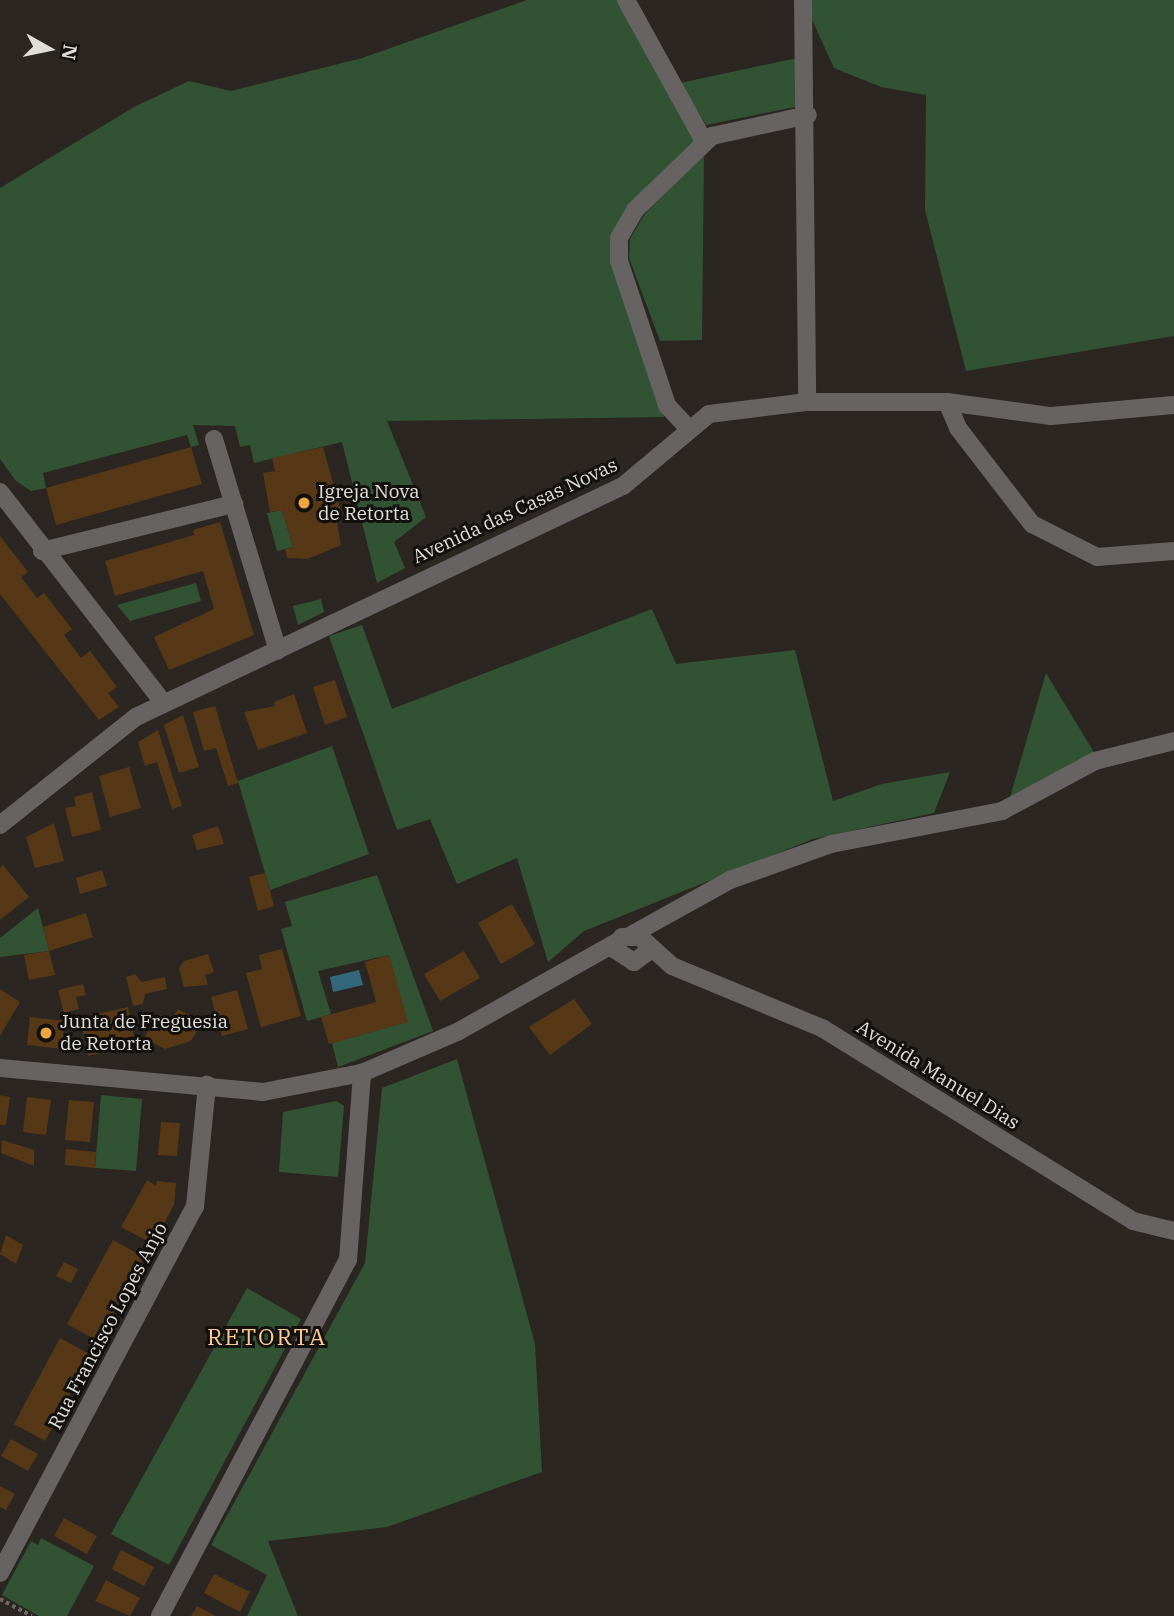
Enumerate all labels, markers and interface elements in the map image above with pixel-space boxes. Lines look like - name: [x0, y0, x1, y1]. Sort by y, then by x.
- north arrow: [14, 14, 84, 84]
- text: N: [57, 43, 83, 62]
- street label: Avenida das Casas Novas: [409, 453, 621, 569]
- place label: Igreja Nova de Retorta: [318, 481, 420, 525]
- marker: Igreja Nova de Retorta: [296, 495, 312, 511]
- place label: Junta de Freguesia de Retorta: [60, 1011, 228, 1055]
- street label: Avenida Manuel Dias: [853, 1016, 1023, 1134]
- marker: Junta de Freguesia de Retorta: [38, 1025, 54, 1041]
- street label: Rua Francisco Lopes Anjo: [44, 1219, 172, 1433]
- district label: RETORTA: [208, 1322, 326, 1350]

